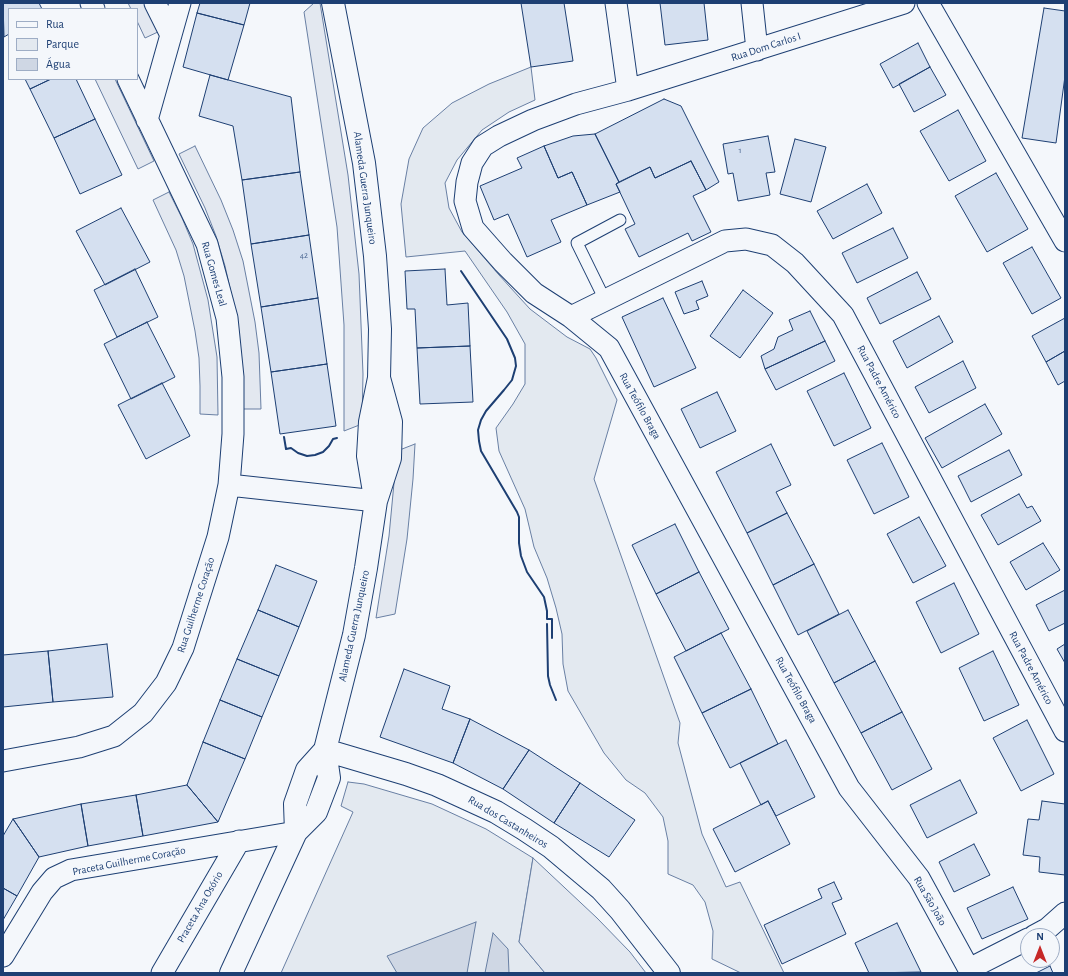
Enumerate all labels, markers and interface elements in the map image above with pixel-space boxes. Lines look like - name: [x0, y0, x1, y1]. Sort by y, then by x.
- legend: [8, 8, 138, 80]
- text: Rua: [46, 18, 64, 30]
- street label: Rua Dom Carlos I: [729, 30, 803, 64]
- text: Parque: [46, 38, 79, 50]
- text: Água: [46, 58, 70, 70]
- street label: Alameda Guerra Junqueiro: [351, 131, 379, 245]
- house number: 1: [738, 145, 742, 155]
- street label: Rua Gomes Leal: [198, 240, 230, 308]
- house number: 42: [300, 250, 308, 260]
- street label: Rua Padre Américo: [854, 343, 904, 421]
- street label: Rua Teófilo Braga: [616, 370, 664, 442]
- street label: Rua Guilherme Coração: [174, 556, 218, 654]
- street label: Alameda Guerra Junqueiro: [336, 569, 372, 683]
- street label: Rua Padre Américo: [1006, 629, 1056, 707]
- street label: Rua Teófilo Braga: [772, 654, 820, 726]
- street label: Rua dos Castanheiros: [466, 793, 550, 851]
- street label: Praceta Guilherme Coração: [71, 844, 187, 878]
- street label: Praceta Ana Osório: [174, 869, 226, 945]
- street label: Rua São João: [911, 874, 949, 928]
- north arrow: [1020, 928, 1060, 968]
- text: N: [1036, 931, 1044, 942]

